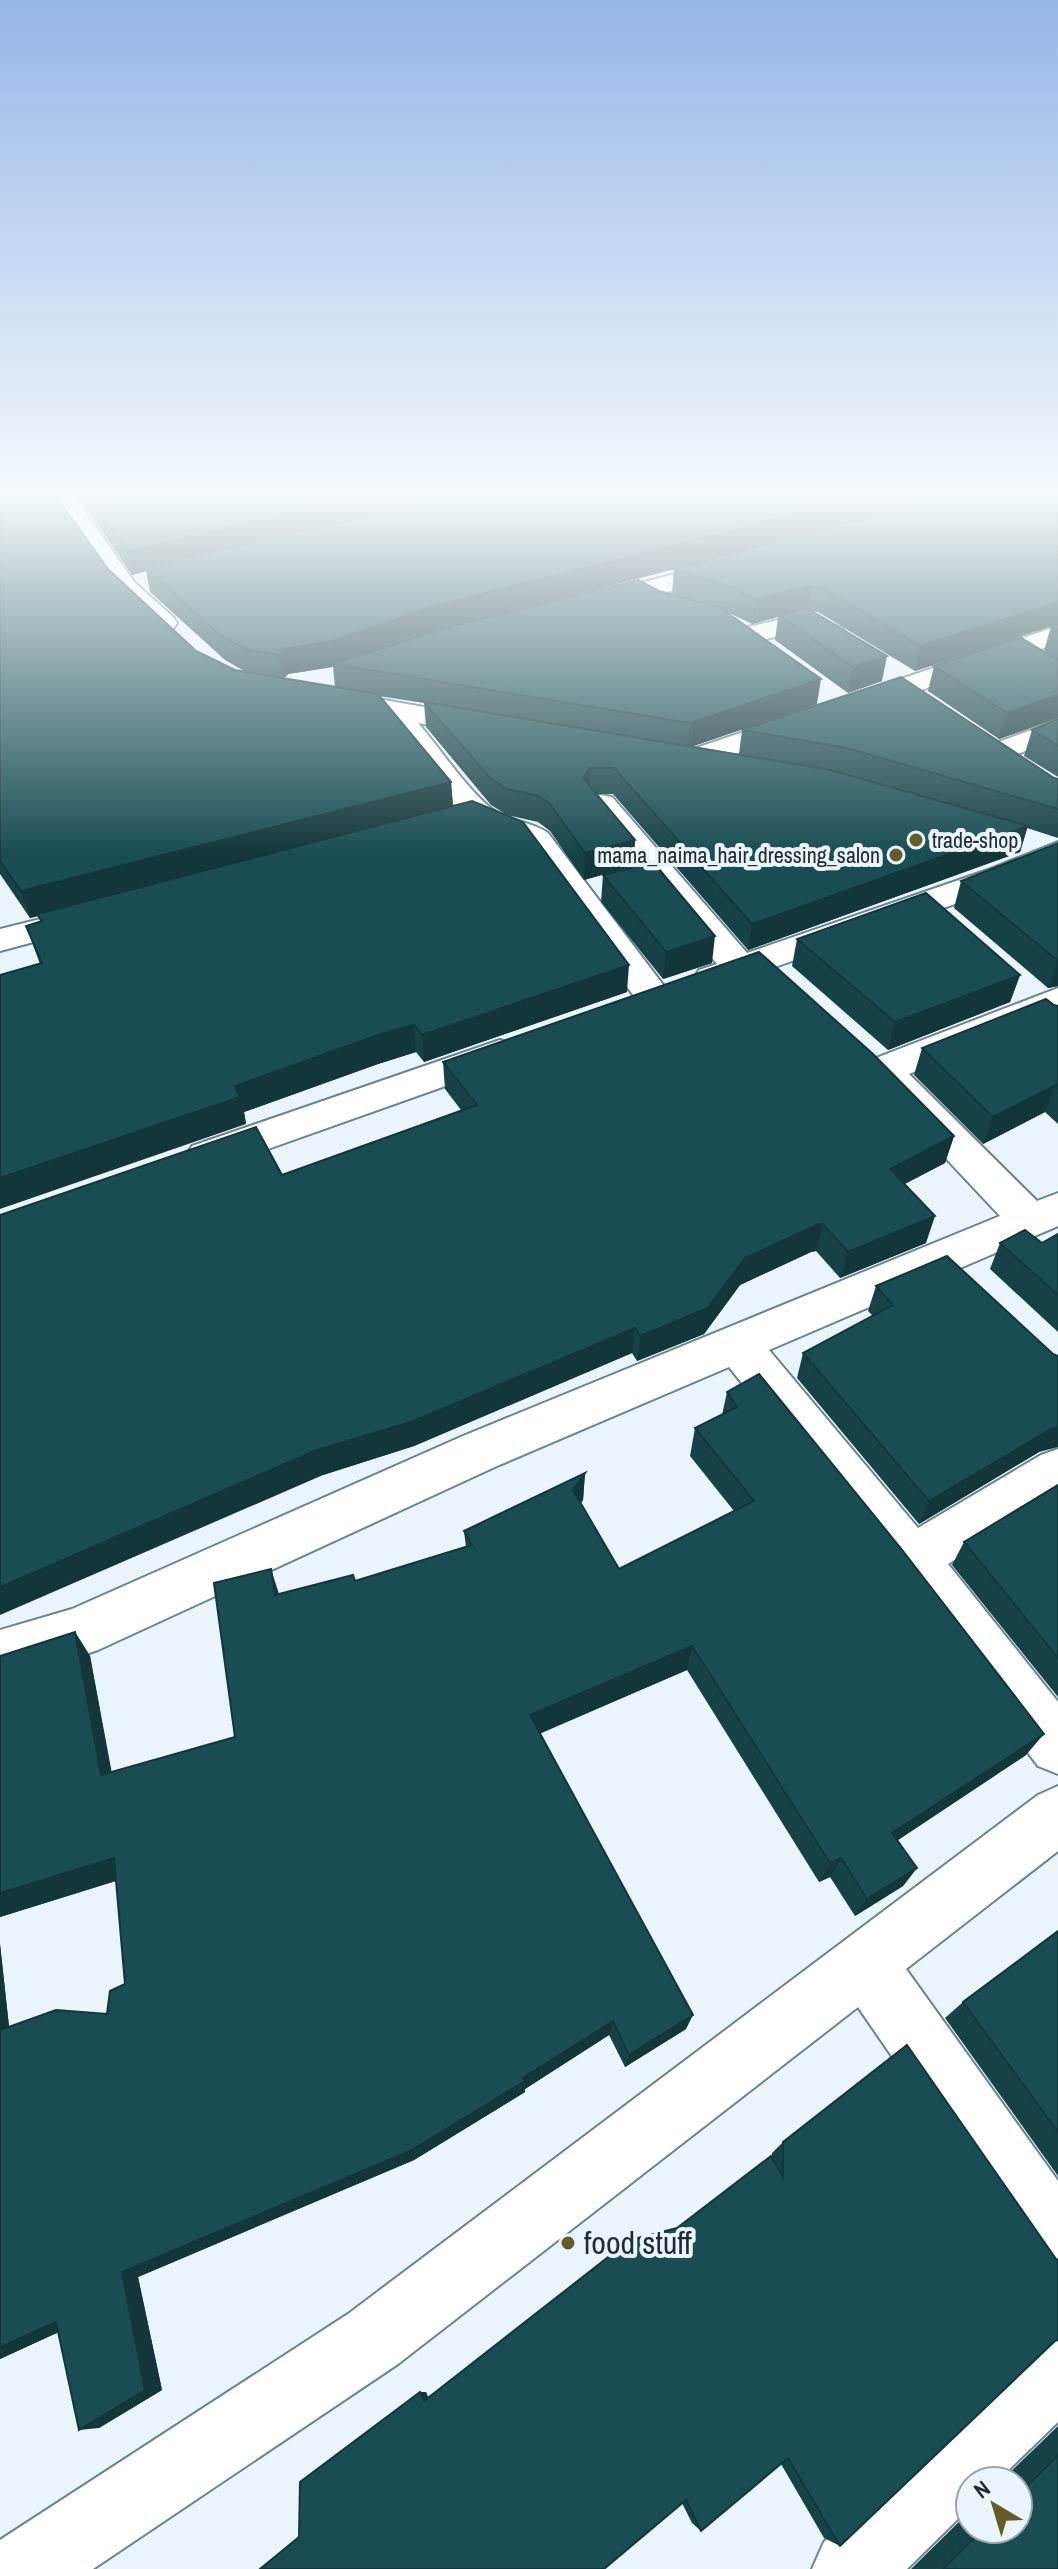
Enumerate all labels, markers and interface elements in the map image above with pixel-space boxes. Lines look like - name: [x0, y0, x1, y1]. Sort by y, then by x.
- place label: trade-shop: [932, 825, 1018, 855]
- marker: trade-shop: [907, 831, 925, 849]
- place label: mama_naima_hair_dressing_salon: [597, 840, 880, 870]
- marker: mama_naima_hair_dressing_salon: [887, 846, 905, 864]
- place label: food stuff: [584, 2221, 692, 2264]
- marker: food stuff: [559, 2234, 577, 2252]
- north arrow: [954, 2465, 1034, 2545]
- text: N: [967, 2473, 996, 2505]

